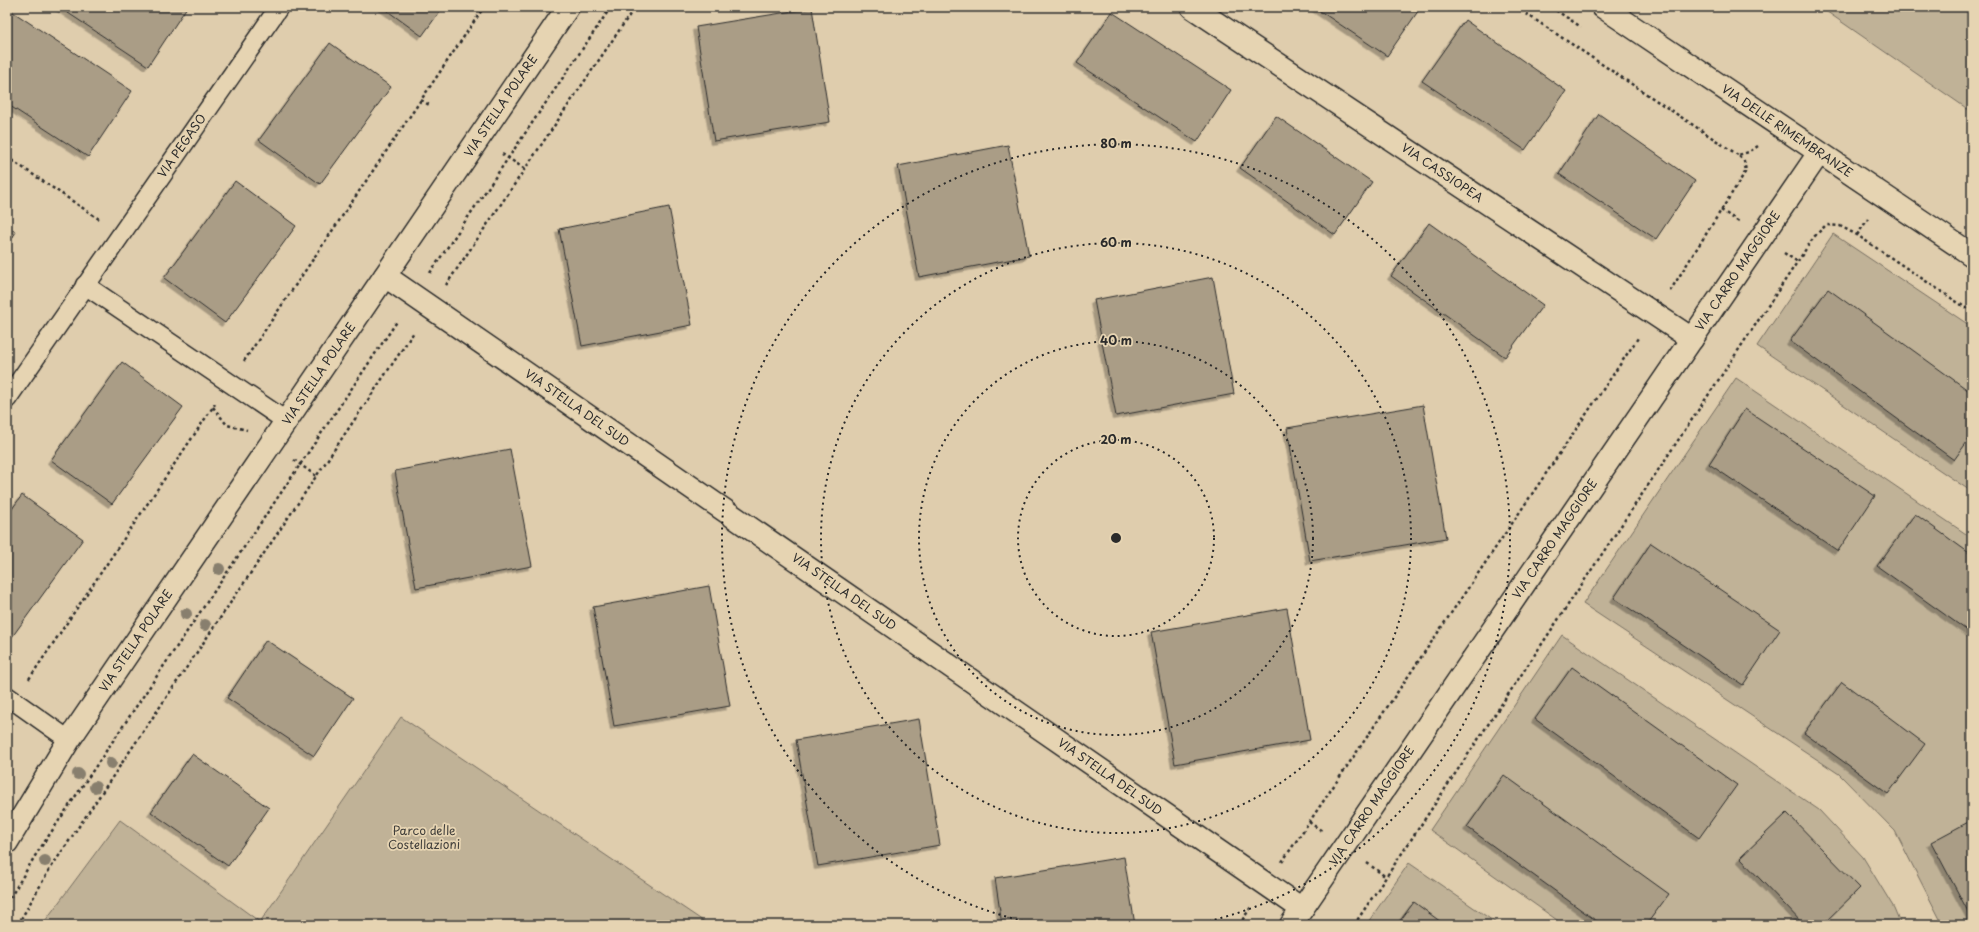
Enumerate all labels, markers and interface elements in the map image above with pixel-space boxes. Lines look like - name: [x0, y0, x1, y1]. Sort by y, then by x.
- street label: VIA STELLA POLARE: [459, 50, 541, 160]
- street label: VIA DELLE RIMEMBRANZE: [1718, 79, 1857, 181]
- street label: VIA PEGASO: [153, 110, 210, 181]
- text: 80 m: [1100, 134, 1132, 152]
- street label: VIA CASSIOPEA: [1398, 138, 1487, 206]
- street label: VIA CARRO MAGGIORE: [1690, 207, 1784, 334]
- text: 60 m: [1100, 233, 1132, 251]
- street label: VIA STELLA POLARE: [277, 318, 359, 428]
- text: 40 m: [1100, 331, 1132, 349]
- street label: VIA STELLA DEL SUD: [522, 364, 634, 450]
- text: 20 m: [1100, 430, 1132, 448]
- street label: VIA CARRO MAGGIORE: [1507, 475, 1601, 602]
- centre of rings: [1109, 531, 1123, 545]
- street label: VIA STELLA DEL SUD: [789, 548, 901, 634]
- street label: VIA STELLA POLARE: [94, 585, 176, 695]
- street label: VIA STELLA DEL SUD: [1055, 733, 1167, 819]
- street label: VIA CARRO MAGGIORE: [1324, 742, 1418, 869]
- park label: Parco delle Costellazioni: [388, 821, 460, 853]

